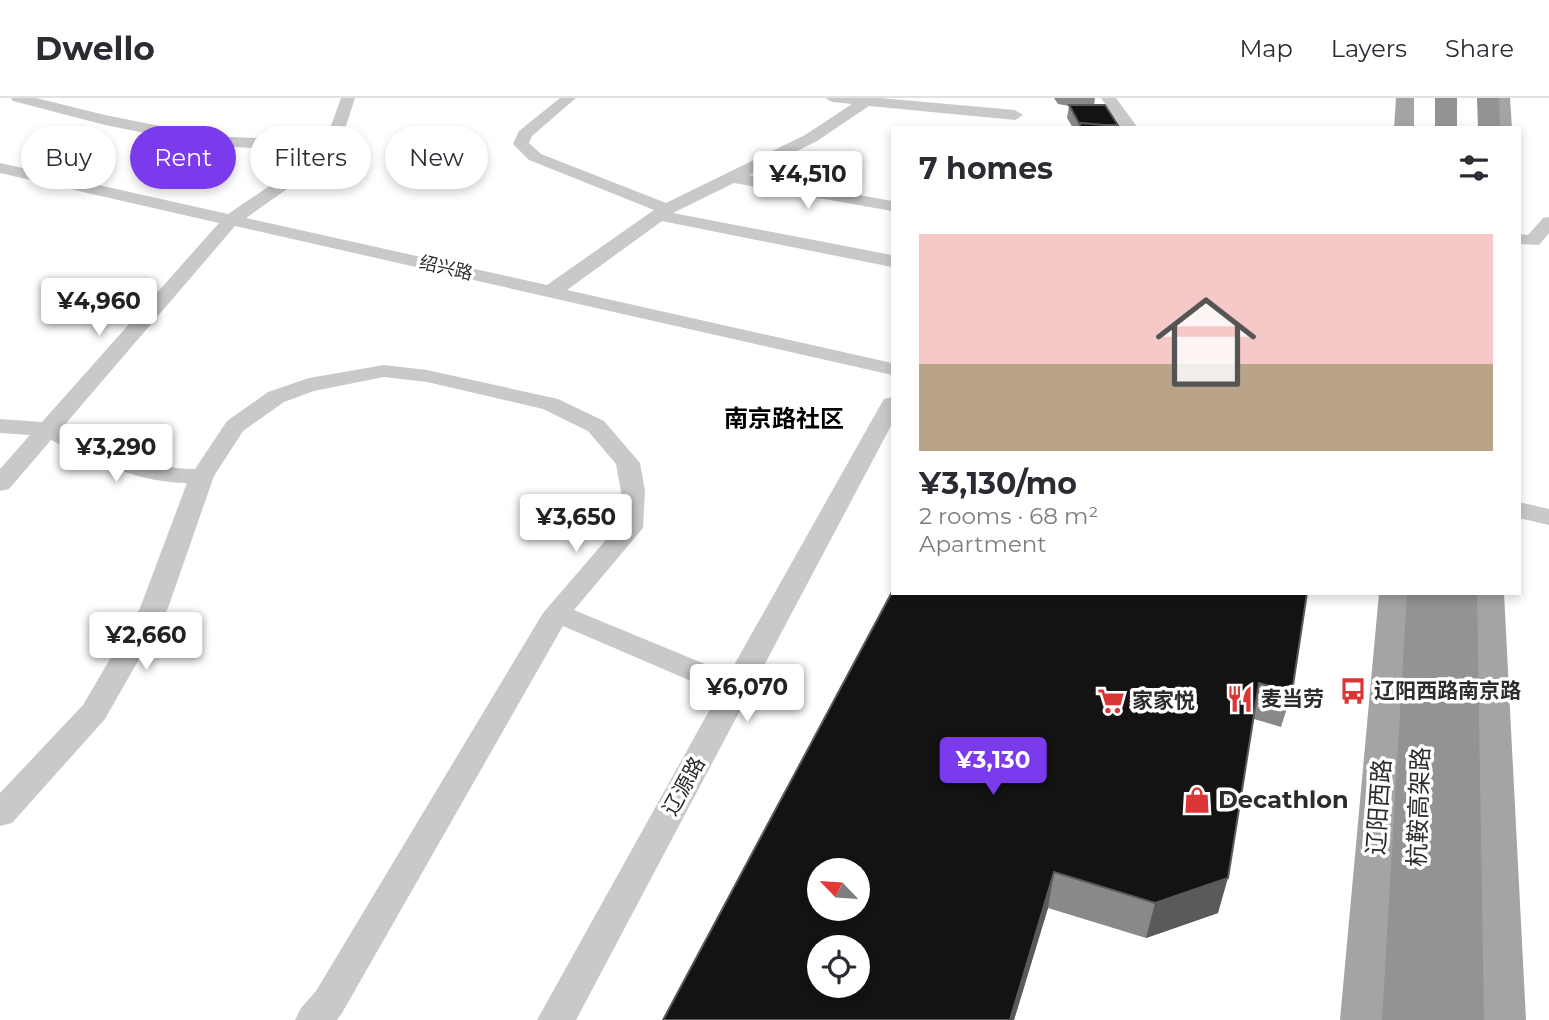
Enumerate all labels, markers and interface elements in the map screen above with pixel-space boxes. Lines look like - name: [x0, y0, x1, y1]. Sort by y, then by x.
- text: Dwello: [35, 28, 155, 68]
- text: Map: [1239, 34, 1293, 63]
- text: Layers: [1331, 34, 1407, 63]
- text: Share: [1445, 34, 1514, 63]
- chip: Buy: [21, 126, 116, 189]
- chip: Rent: [130, 126, 236, 189]
- chip: Filters: [250, 126, 371, 189]
- chip: New: [385, 126, 488, 189]
- icon: filters: [1455, 149, 1493, 187]
- text: 7 homes: [919, 150, 1053, 187]
- pin: ¥4,510: [751, 152, 865, 211]
- text: ¥4,510: [769, 160, 847, 188]
- street label: 绍兴路: [417, 251, 475, 285]
- pin: ¥4,960: [42, 278, 156, 338]
- icon: home: [1143, 279, 1269, 405]
- text: ¥4,960: [57, 287, 141, 315]
- district label: 南京路社区: [724, 404, 844, 433]
- pin: ¥3,290: [59, 424, 173, 484]
- text: ¥3,290: [76, 433, 156, 461]
- text: ¥3,130/mo: [919, 465, 1077, 502]
- pin: ¥3,650: [519, 494, 633, 554]
- text: 2 rooms · 68 m²: [919, 502, 1098, 530]
- text: ¥3,650: [536, 503, 616, 531]
- text: Apartment: [919, 530, 1047, 558]
- pin: ¥2,660: [89, 612, 203, 672]
- text: ¥2,660: [105, 621, 187, 649]
- pin: ¥6,070: [690, 664, 804, 724]
- text: ¥6,070: [706, 673, 788, 701]
- bus stop icon: 辽阳西路南京路: [1338, 676, 1368, 706]
- place label: 辽阳西路南京路: [1374, 678, 1521, 703]
- restaurant icon: 麦当劳: [1225, 684, 1255, 714]
- supermarket icon: 家家悦: [1096, 686, 1126, 716]
- place label: 麦当劳: [1261, 686, 1324, 711]
- place label: 家家悦: [1132, 688, 1195, 713]
- pin: ¥3,130: [936, 738, 1050, 797]
- text: ¥3,130: [956, 746, 1030, 774]
- street label: 杭鞍高架路: [1402, 747, 1435, 867]
- street label: 辽源路: [657, 752, 710, 819]
- street label: 辽阳西路: [1361, 758, 1396, 856]
- shop icon: Decathlon: [1182, 785, 1212, 815]
- place label: Decathlon: [1218, 785, 1349, 814]
- north arrow: [807, 858, 870, 920]
- map controls: [807, 858, 870, 998]
- button: locate: [807, 935, 870, 998]

